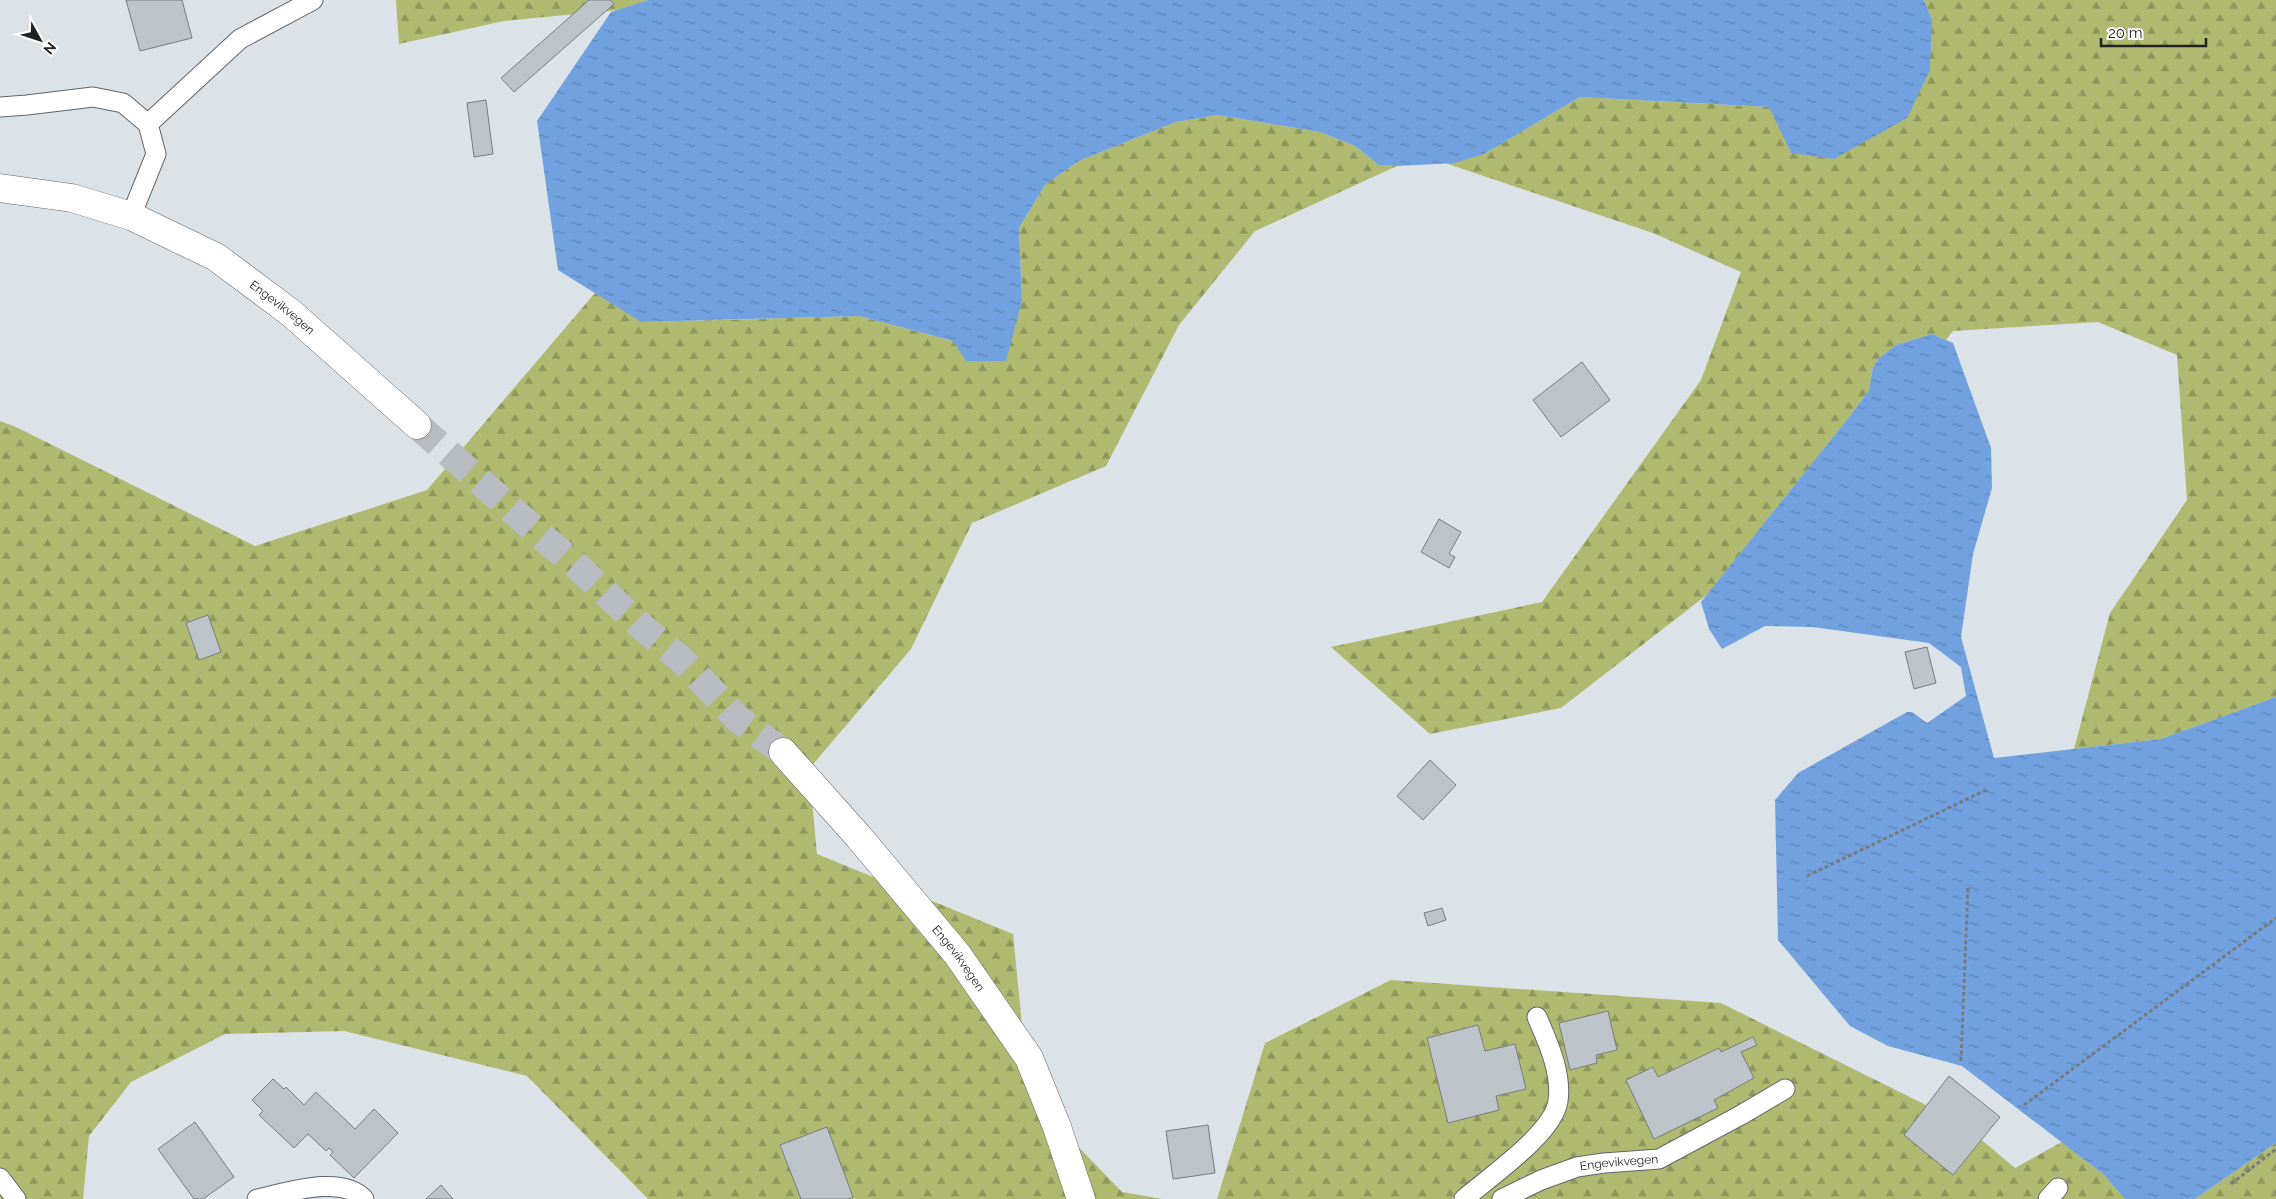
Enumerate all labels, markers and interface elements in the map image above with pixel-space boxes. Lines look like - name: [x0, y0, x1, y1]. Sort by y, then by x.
- north arrow: [15, 15, 65, 65]
- scale bar: [2101, 15, 2206, 47]
- text: 20 m: [2108, 24, 2143, 42]
- text: N: [40, 39, 60, 58]
- street label: Engevikvegen: [247, 278, 317, 337]
- street label: Engevikvegen: [929, 923, 988, 994]
- street label: Engevikvegen: [1579, 1152, 1659, 1173]

